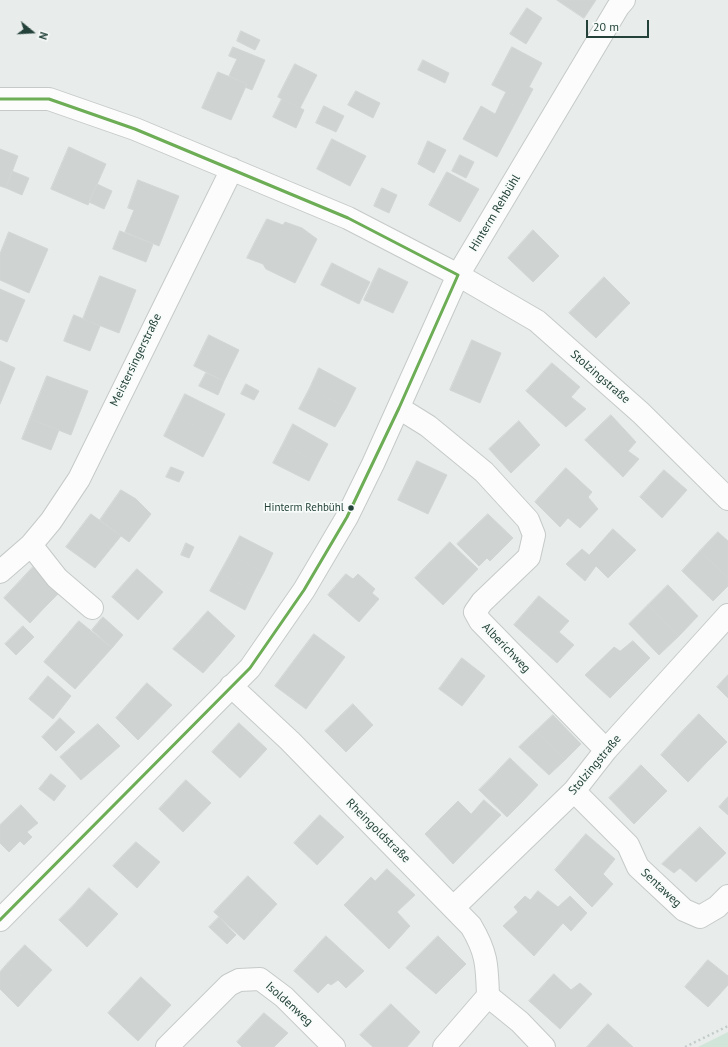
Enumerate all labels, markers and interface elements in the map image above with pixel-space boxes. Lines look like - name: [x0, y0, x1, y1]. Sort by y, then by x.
- north arrow: [12, 12, 52, 52]
- scale bar: [588, 12, 651, 38]
- text: 20 m: [593, 19, 619, 34]
- text: N: [36, 30, 51, 41]
- street label: Hinterm Rehbühl: [466, 172, 524, 254]
- street label: Meistersingerstraße: [107, 311, 165, 409]
- street label: Stolzingstraße: [567, 347, 633, 407]
- place label: Hinterm Rehbühl: [264, 501, 344, 515]
- marker: Hinterm Rehbühl: [346, 503, 356, 513]
- street label: Alberichweg: [479, 620, 533, 676]
- street label: Stolzingstraße: [566, 732, 624, 798]
- street label: Rheingoldstraße: [343, 796, 413, 866]
- street label: Sentaweg: [638, 866, 684, 910]
- street label: Isoldenweg: [262, 979, 316, 1029]

